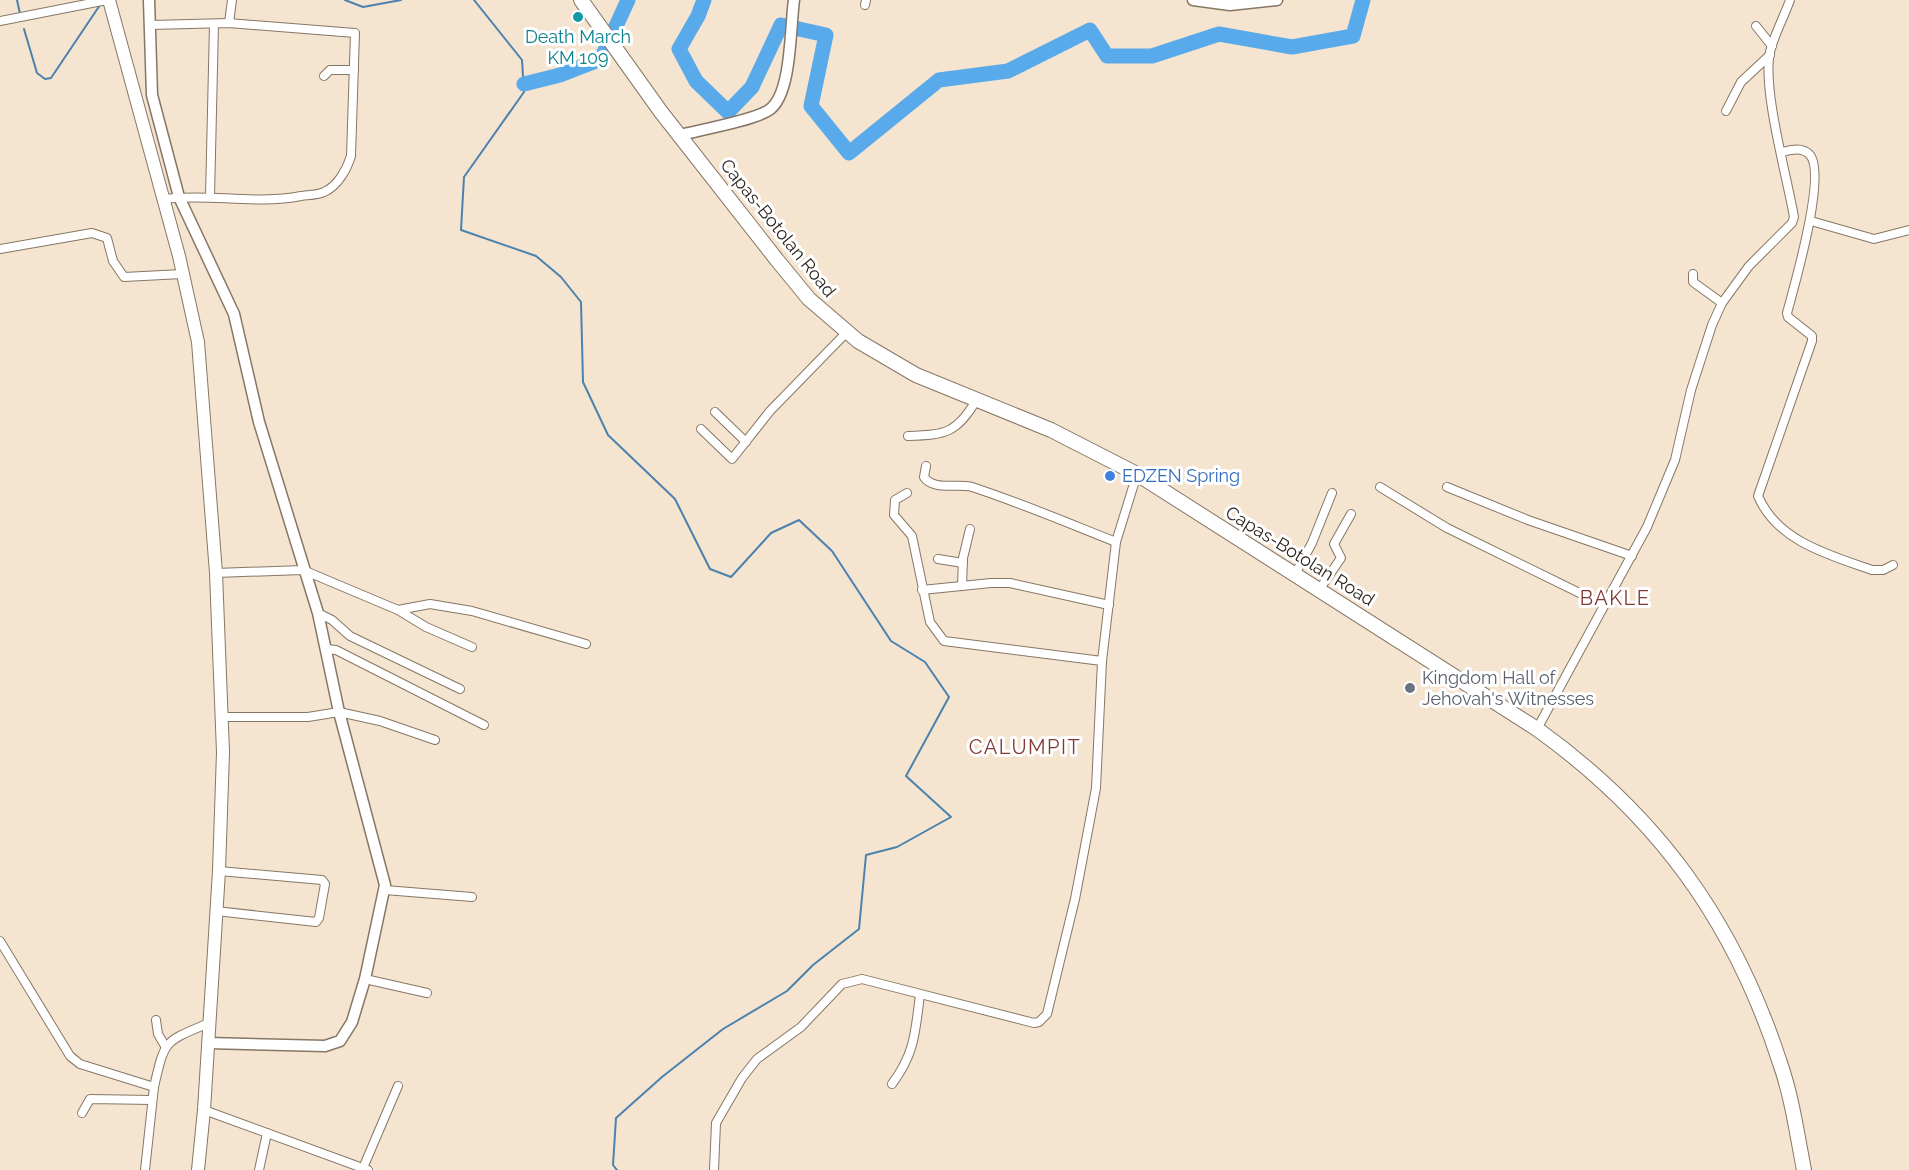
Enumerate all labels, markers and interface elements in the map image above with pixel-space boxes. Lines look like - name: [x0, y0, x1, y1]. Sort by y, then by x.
- marker: Death March KM 109: [571, 10, 585, 24]
- place label: Death March KM 109: [525, 26, 631, 68]
- street label: Capas-Botolan Road: [716, 154, 841, 301]
- place label: EDZEN Spring: [1122, 465, 1240, 486]
- marker: EDZEN Spring: [1103, 469, 1117, 483]
- street label: Capas-Botolan Road: [1222, 501, 1379, 610]
- district label: BAKLE: [1580, 586, 1650, 610]
- place label: Kingdom Hall of Jehovah's Witnesses: [1422, 667, 1594, 709]
- marker: Kingdom Hall of Jehovah's Witnesses: [1403, 681, 1417, 695]
- district label: CALUMPIT: [969, 735, 1081, 759]

